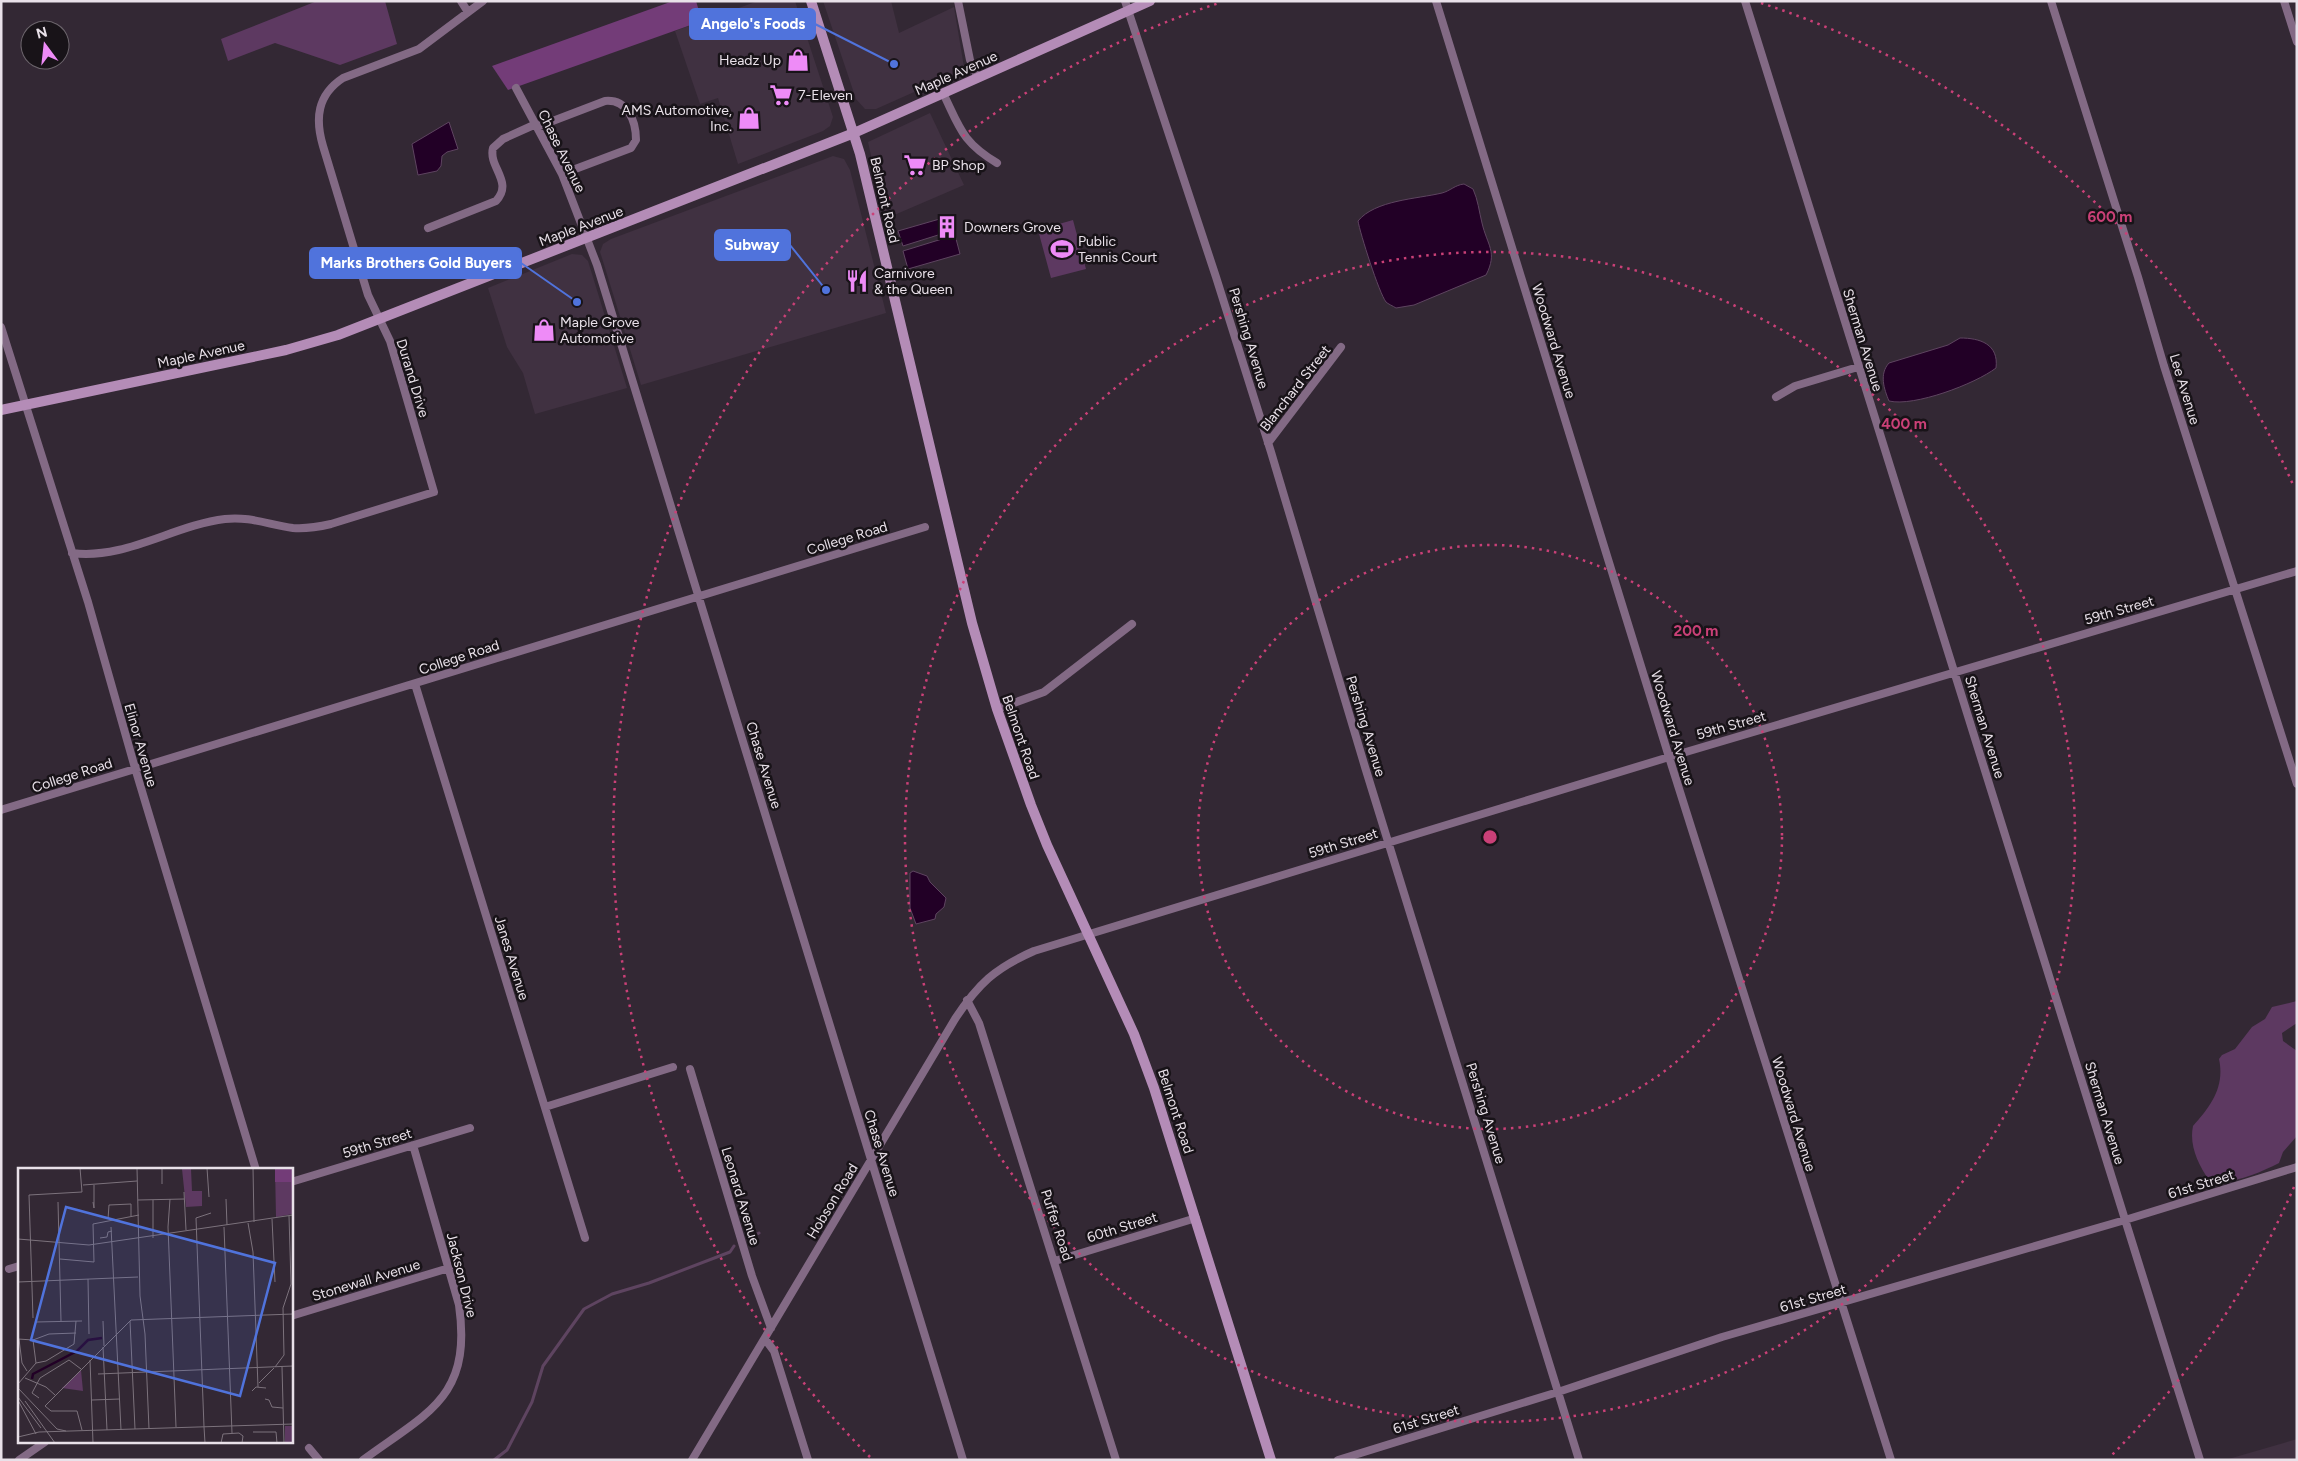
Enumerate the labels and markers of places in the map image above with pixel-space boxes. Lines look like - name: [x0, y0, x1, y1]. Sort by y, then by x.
- callout: Angelo's Foods: [690, 9, 815, 39]
- shop icon: Headz Up: [785, 47, 811, 73]
- place label: Headz Up: [719, 52, 781, 69]
- supermarket icon: 7-Eleven: [768, 82, 794, 108]
- place label: 7-Eleven: [798, 87, 853, 104]
- place label: AMS Automotive, Inc.: [621, 102, 732, 135]
- shop icon: AMS Automotive, Inc.: [736, 105, 762, 131]
- supermarket icon: BP Shop: [902, 152, 928, 178]
- place label: BP Shop: [932, 157, 985, 174]
- building icon: Downers Grove: [934, 214, 960, 240]
- place label: Downers Grove: [964, 219, 1061, 236]
- callout: Subway: [715, 230, 790, 260]
- place label: Public Tennis Court: [1078, 233, 1157, 266]
- sports icon: Public Tennis Court: [1049, 236, 1075, 262]
- callout: Marks Brothers Gold Buyers: [310, 248, 521, 278]
- place label: Carnivore & the Queen: [874, 265, 953, 298]
- restaurant icon: Carnivore & the Queen: [844, 268, 870, 294]
- place label: Maple Grove Automotive: [560, 314, 640, 347]
- shop icon: Maple Grove Automotive: [531, 317, 557, 343]
- centre of rings: [1481, 828, 1499, 846]

